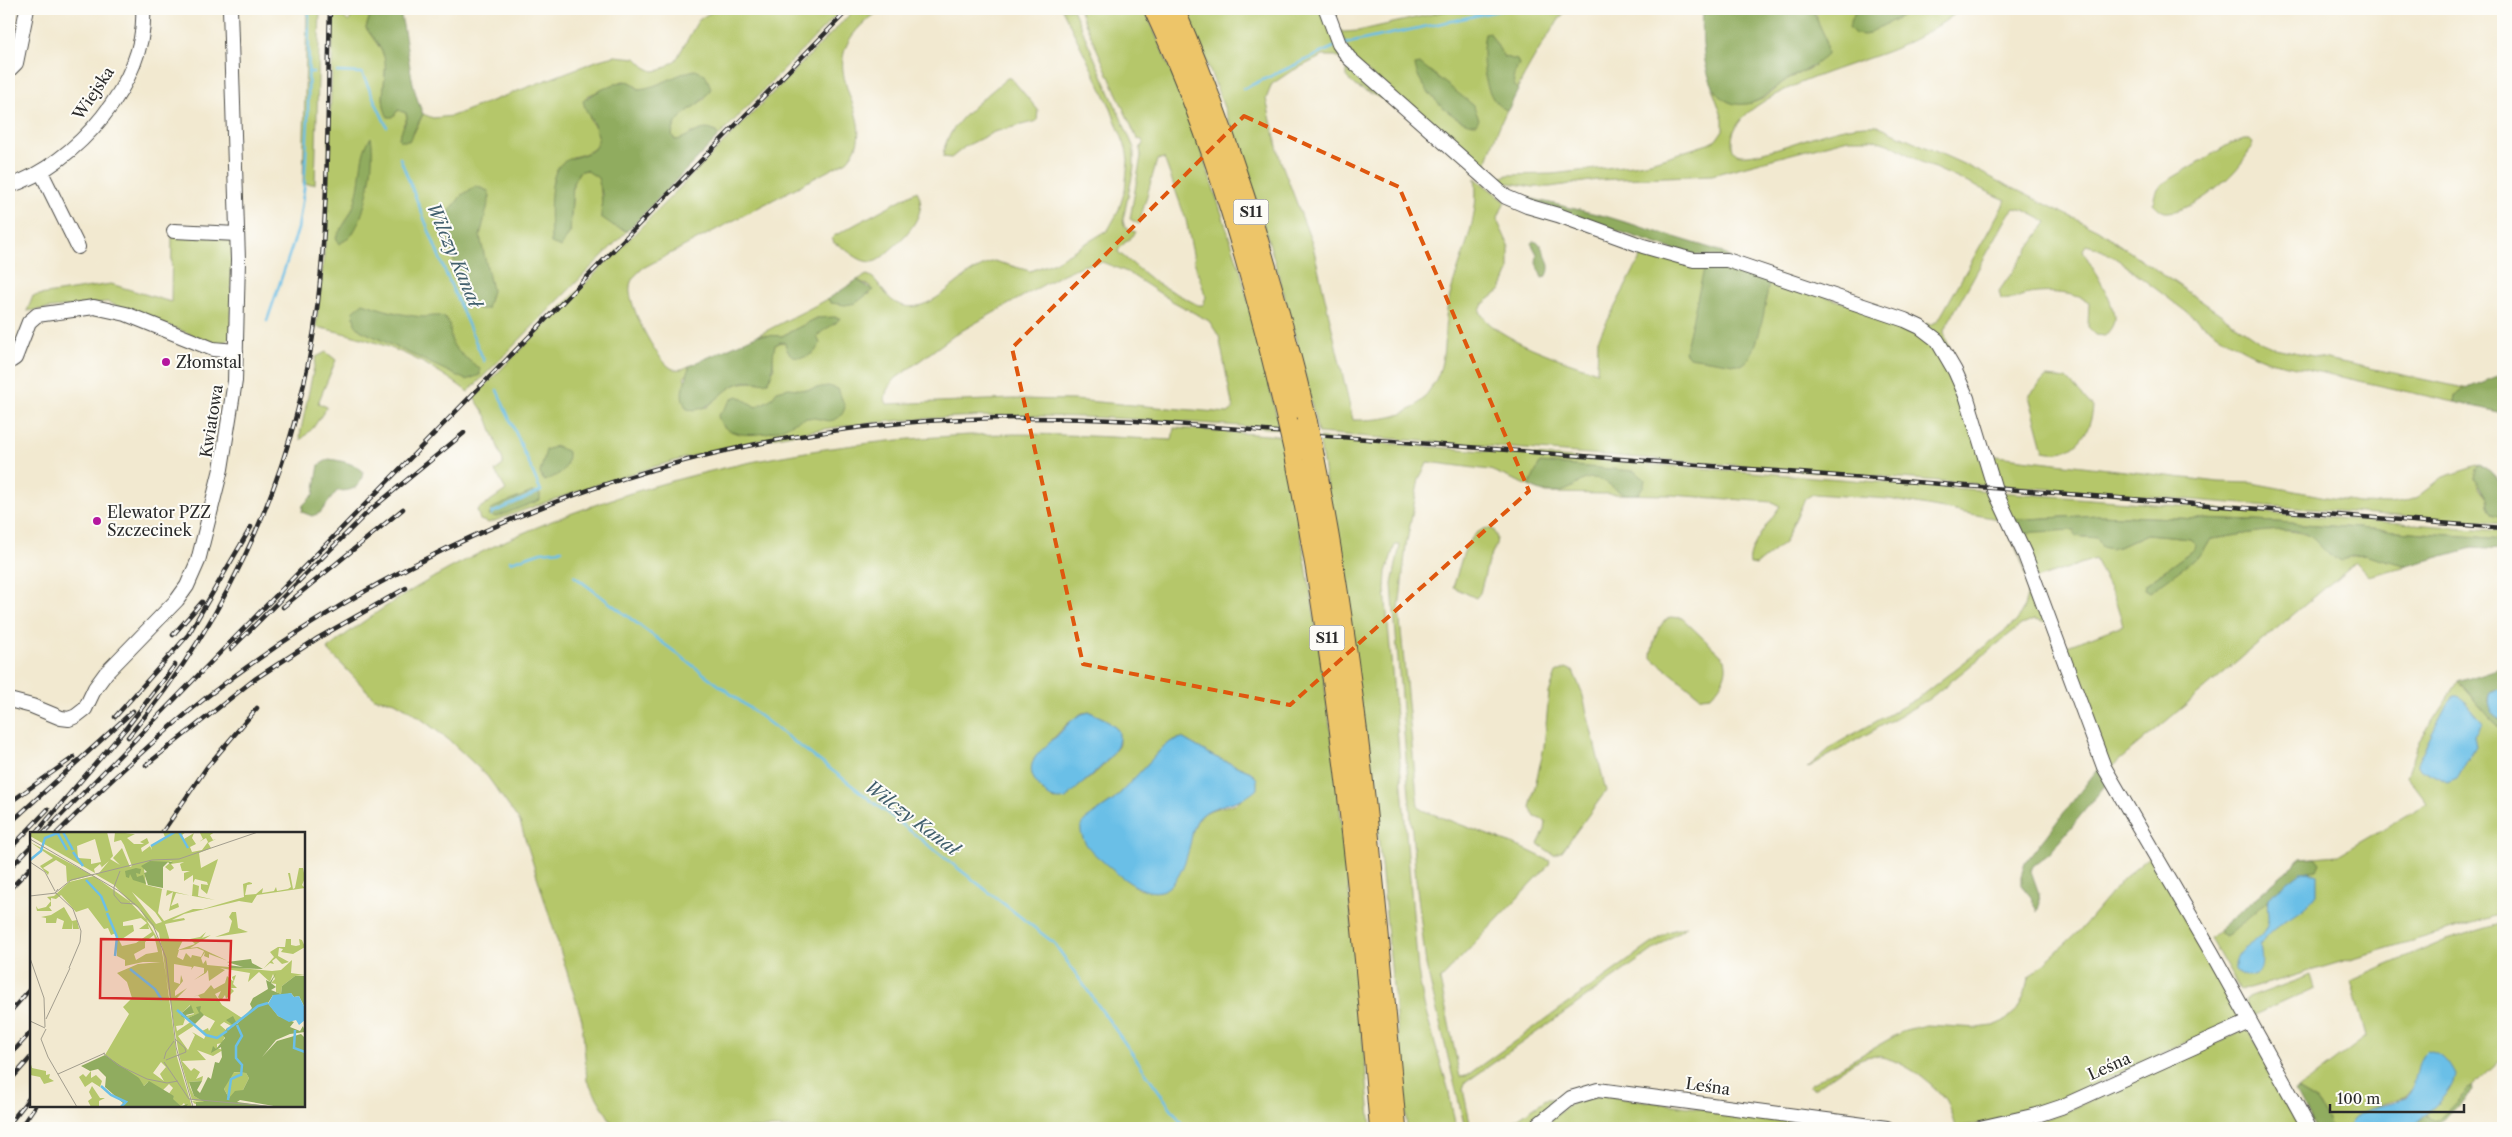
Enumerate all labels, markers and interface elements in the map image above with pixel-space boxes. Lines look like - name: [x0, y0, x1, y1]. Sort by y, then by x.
- street label: Wiejska: [67, 62, 118, 124]
- water label: Wilczy Kanał: [422, 199, 487, 313]
- road number: S11: [1234, 200, 1268, 224]
- place label: Złomstal: [176, 352, 242, 372]
- marker: Złomstal: [160, 356, 172, 368]
- street label: Kwiatowa: [195, 382, 227, 459]
- place label: Elewator PZZ Szczecinek: [107, 502, 211, 540]
- marker: Elewator PZZ Szczecinek: [91, 515, 103, 527]
- road number: S11: [1310, 626, 1344, 650]
- water label: Wilczy Kanał: [861, 775, 965, 862]
- inset map: [30, 832, 305, 1107]
- street label: Leśna: [2084, 1048, 2134, 1084]
- street label: Leśna: [1684, 1073, 1732, 1099]
- scale bar: [2330, 1082, 2463, 1114]
- text: 100 m: [2337, 1089, 2380, 1108]

